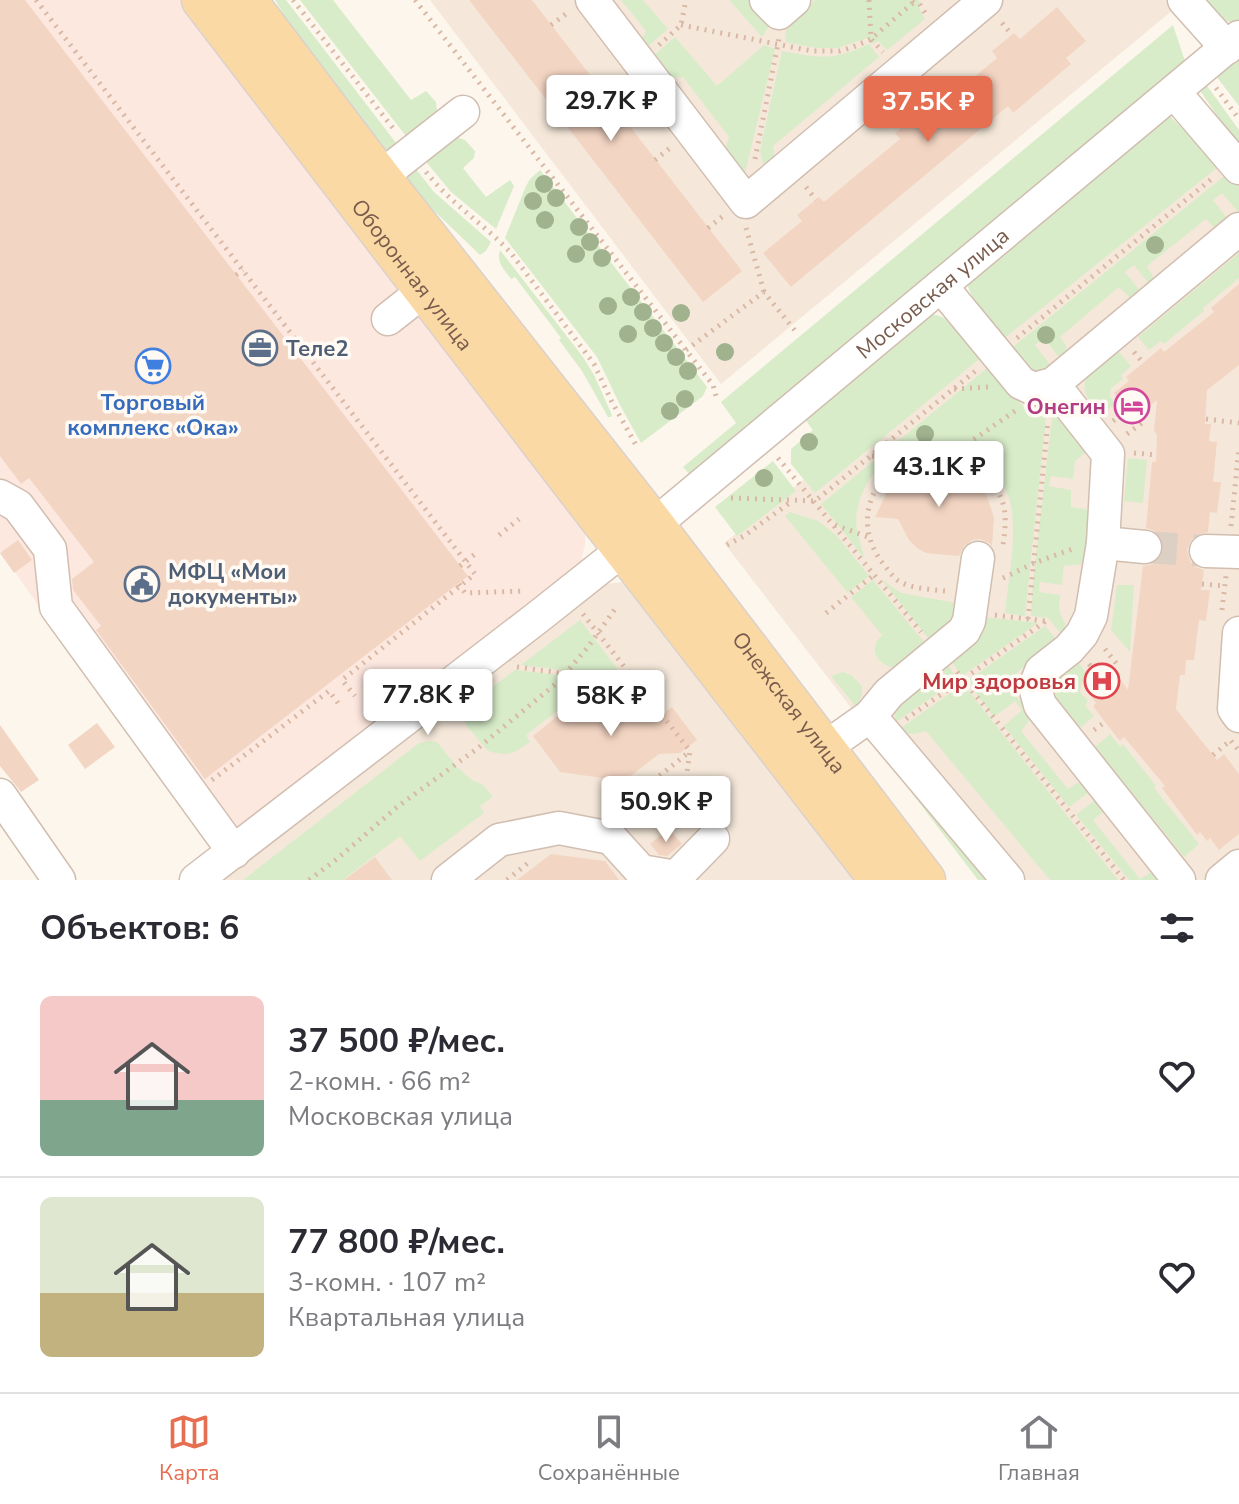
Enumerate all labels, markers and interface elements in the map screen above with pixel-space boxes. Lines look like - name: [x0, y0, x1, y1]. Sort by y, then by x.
- pin: 29.7K ₽: [537, 75, 685, 143]
- pin: 37.5K ₽: [854, 76, 1002, 144]
- text: 29.7K ₽: [564, 83, 658, 118]
- text: 37.5K ₽: [881, 84, 975, 119]
- street label: Оборонная улица: [344, 193, 480, 357]
- street label: Московская улица: [850, 221, 1016, 366]
- office icon: Теле2: [241, 329, 279, 367]
- place label: Теле2: [286, 334, 349, 364]
- supermarket icon: Торговый комплекс «Ока»: [134, 347, 172, 385]
- hotel icon: Онегин: [1113, 387, 1151, 425]
- place label: Торговый комплекс «Ока»: [67, 388, 239, 443]
- place label: Онегин: [1026, 392, 1106, 422]
- pin: 43.1K ₽: [865, 441, 1013, 509]
- text: 43.1K ₽: [892, 449, 986, 484]
- place label: МФЦ «Мои документы»: [168, 557, 298, 612]
- public building icon: МФЦ «Мои документы»: [123, 565, 161, 603]
- street label: Онежская улица: [725, 626, 853, 780]
- hospital icon: Мир здоровья: [1083, 662, 1121, 700]
- place label: Мир здоровья: [922, 667, 1076, 697]
- pin: 77.8K ₽: [354, 669, 502, 737]
- pin: 58K ₽: [555, 670, 667, 738]
- text: 77.8K ₽: [381, 677, 475, 712]
- text: 58K ₽: [575, 678, 647, 713]
- pin: 50.9K ₽: [592, 776, 740, 844]
- text: 50.9K ₽: [619, 784, 713, 819]
- text: Объектов: 6: [40, 905, 239, 951]
- icon: filters: [1155, 906, 1199, 950]
- text: 37 500 ₽/мес.: [288, 1018, 505, 1064]
- icon: home: [104, 1028, 200, 1124]
- icon: heart: [1155, 1054, 1199, 1098]
- text: 2-комн. · 66 m²: [288, 1064, 471, 1099]
- text: Московская улица: [288, 1099, 513, 1134]
- text: 77 800 ₽/мес.: [288, 1219, 505, 1265]
- icon: home: [104, 1229, 200, 1325]
- icon: heart: [1155, 1255, 1199, 1299]
- text: 3-комн. · 107 m²: [288, 1265, 486, 1300]
- text: Квартальная улица: [288, 1300, 525, 1335]
- tab: Карта: [159, 1410, 220, 1488]
- tab: Сохранённые: [538, 1410, 680, 1488]
- tab: Главная: [998, 1410, 1080, 1488]

